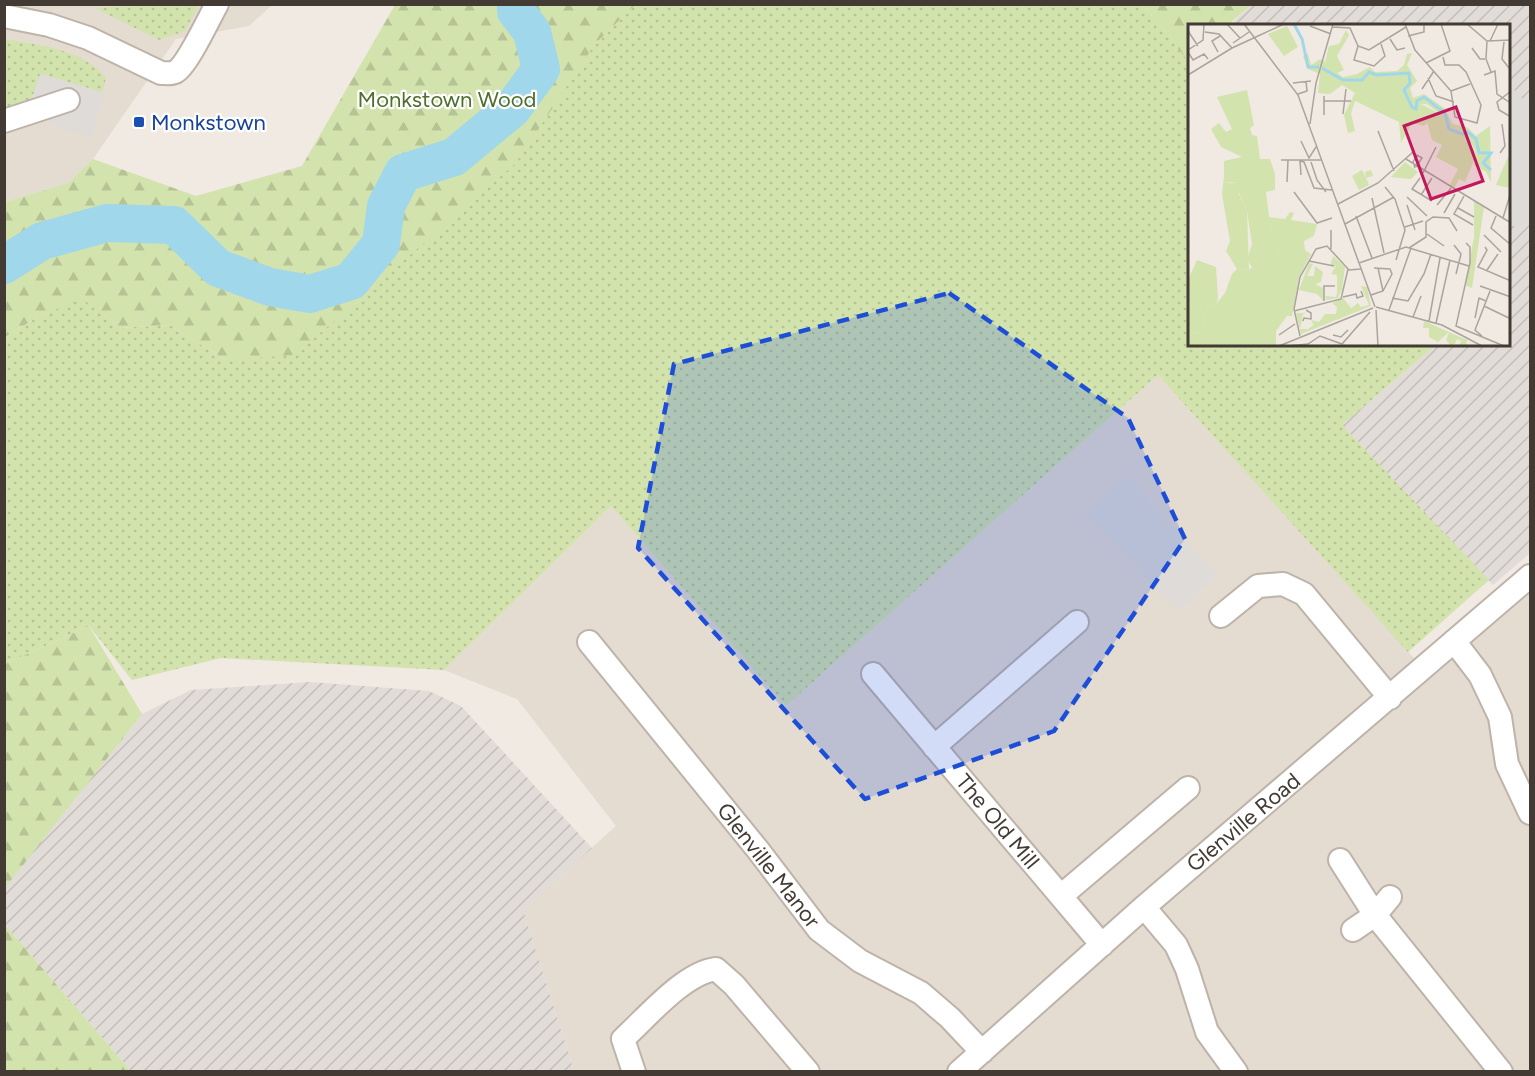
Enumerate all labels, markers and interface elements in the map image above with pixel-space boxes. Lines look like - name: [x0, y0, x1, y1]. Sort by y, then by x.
- inset map: [1188, 24, 1511, 346]
- park label: Monkstown Wood: [358, 86, 536, 113]
- place label: Monkstown: [151, 109, 266, 136]
- marker: Monkstown: [132, 115, 146, 129]
- street label: Glenville Road: [1181, 767, 1306, 878]
- street label: The Old Mill: [950, 768, 1045, 874]
- street label: Glenville Manor: [711, 797, 826, 934]

